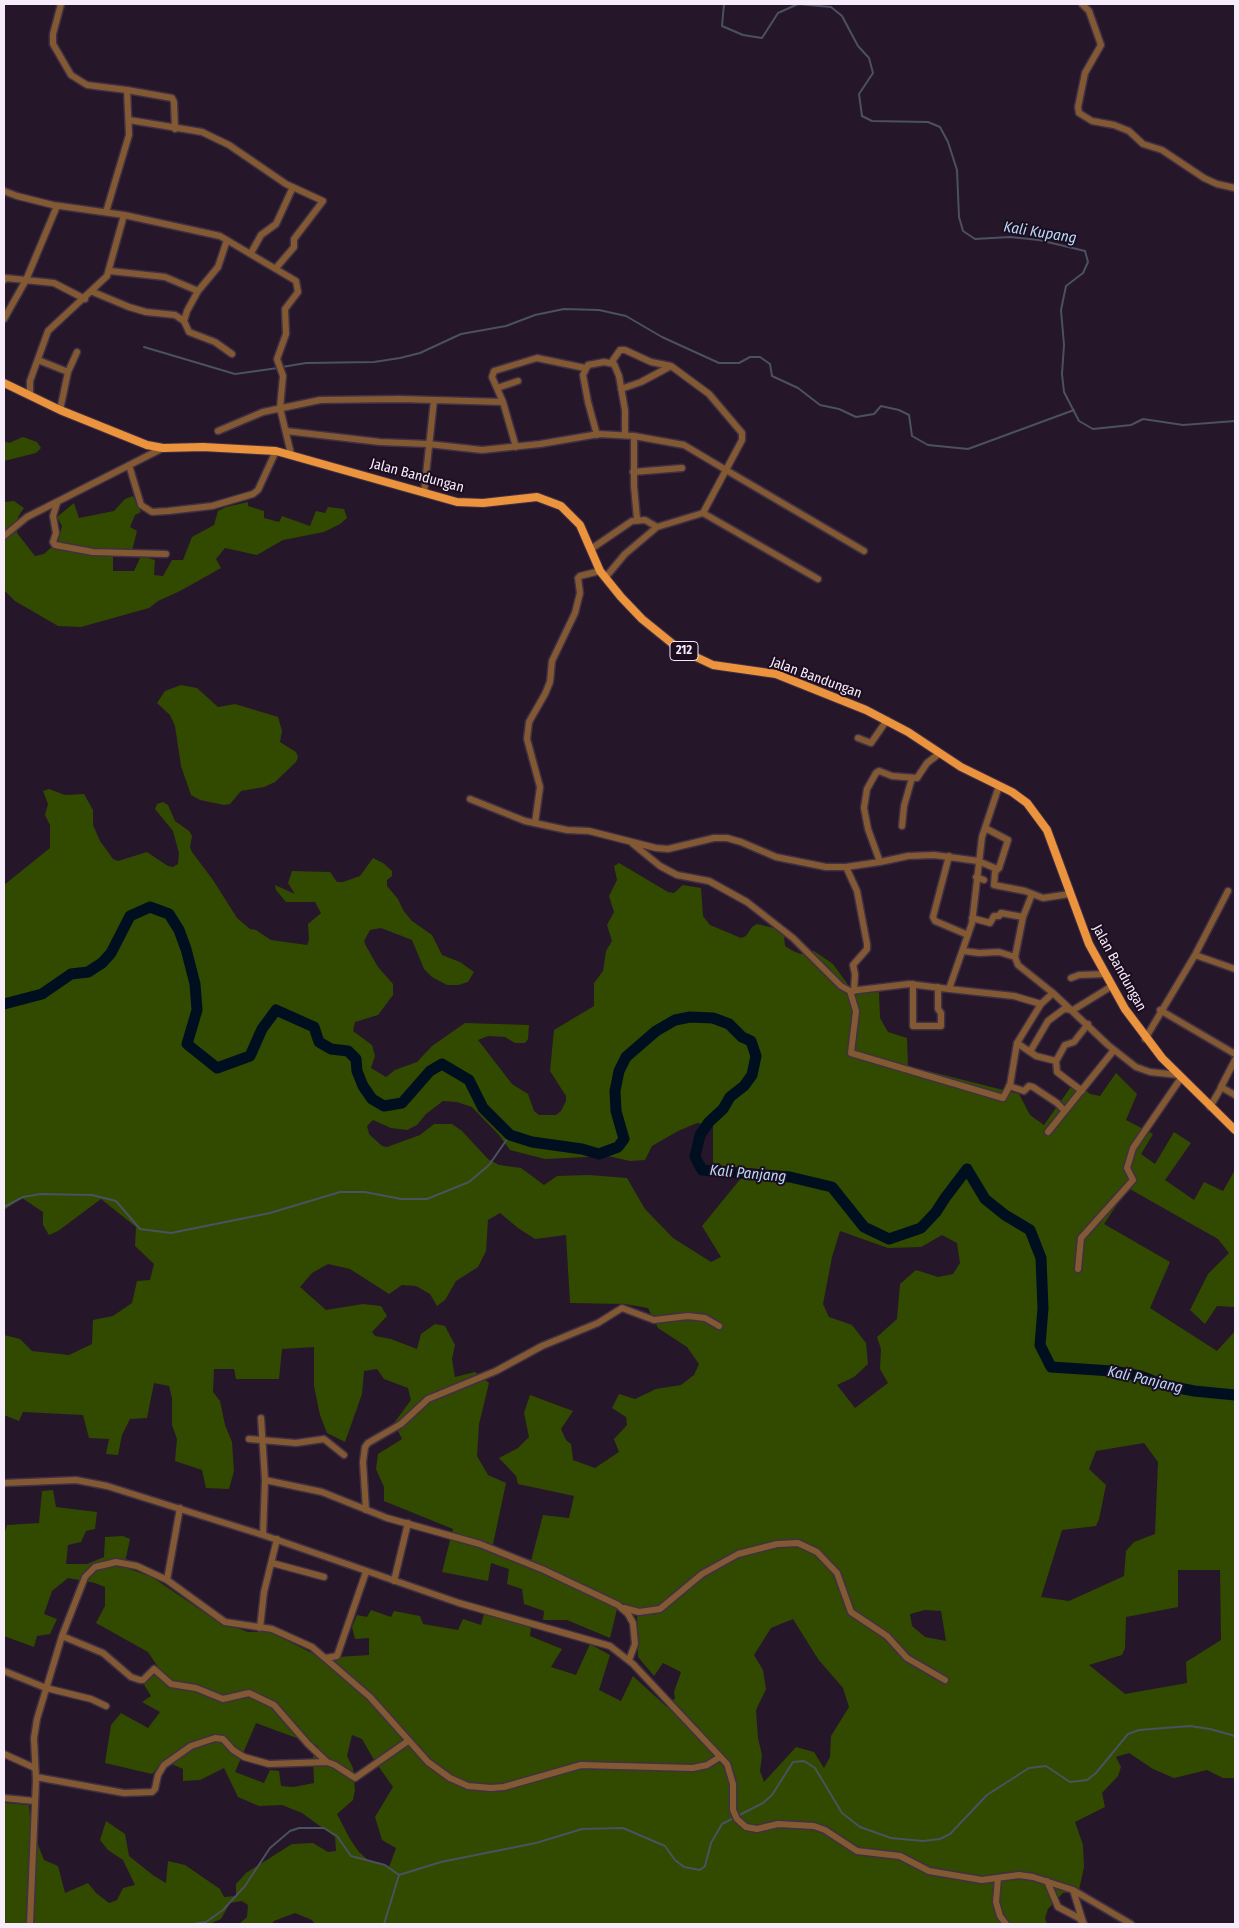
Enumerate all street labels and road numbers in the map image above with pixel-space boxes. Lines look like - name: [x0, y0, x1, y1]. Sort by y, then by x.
- street label: Jalan Bandungan: [368, 455, 466, 497]
- road number: 212: [670, 641, 698, 660]
- street label: Jalan Bandungan: [768, 654, 864, 702]
- street label: Jalan Bandungan: [1088, 922, 1150, 1014]

